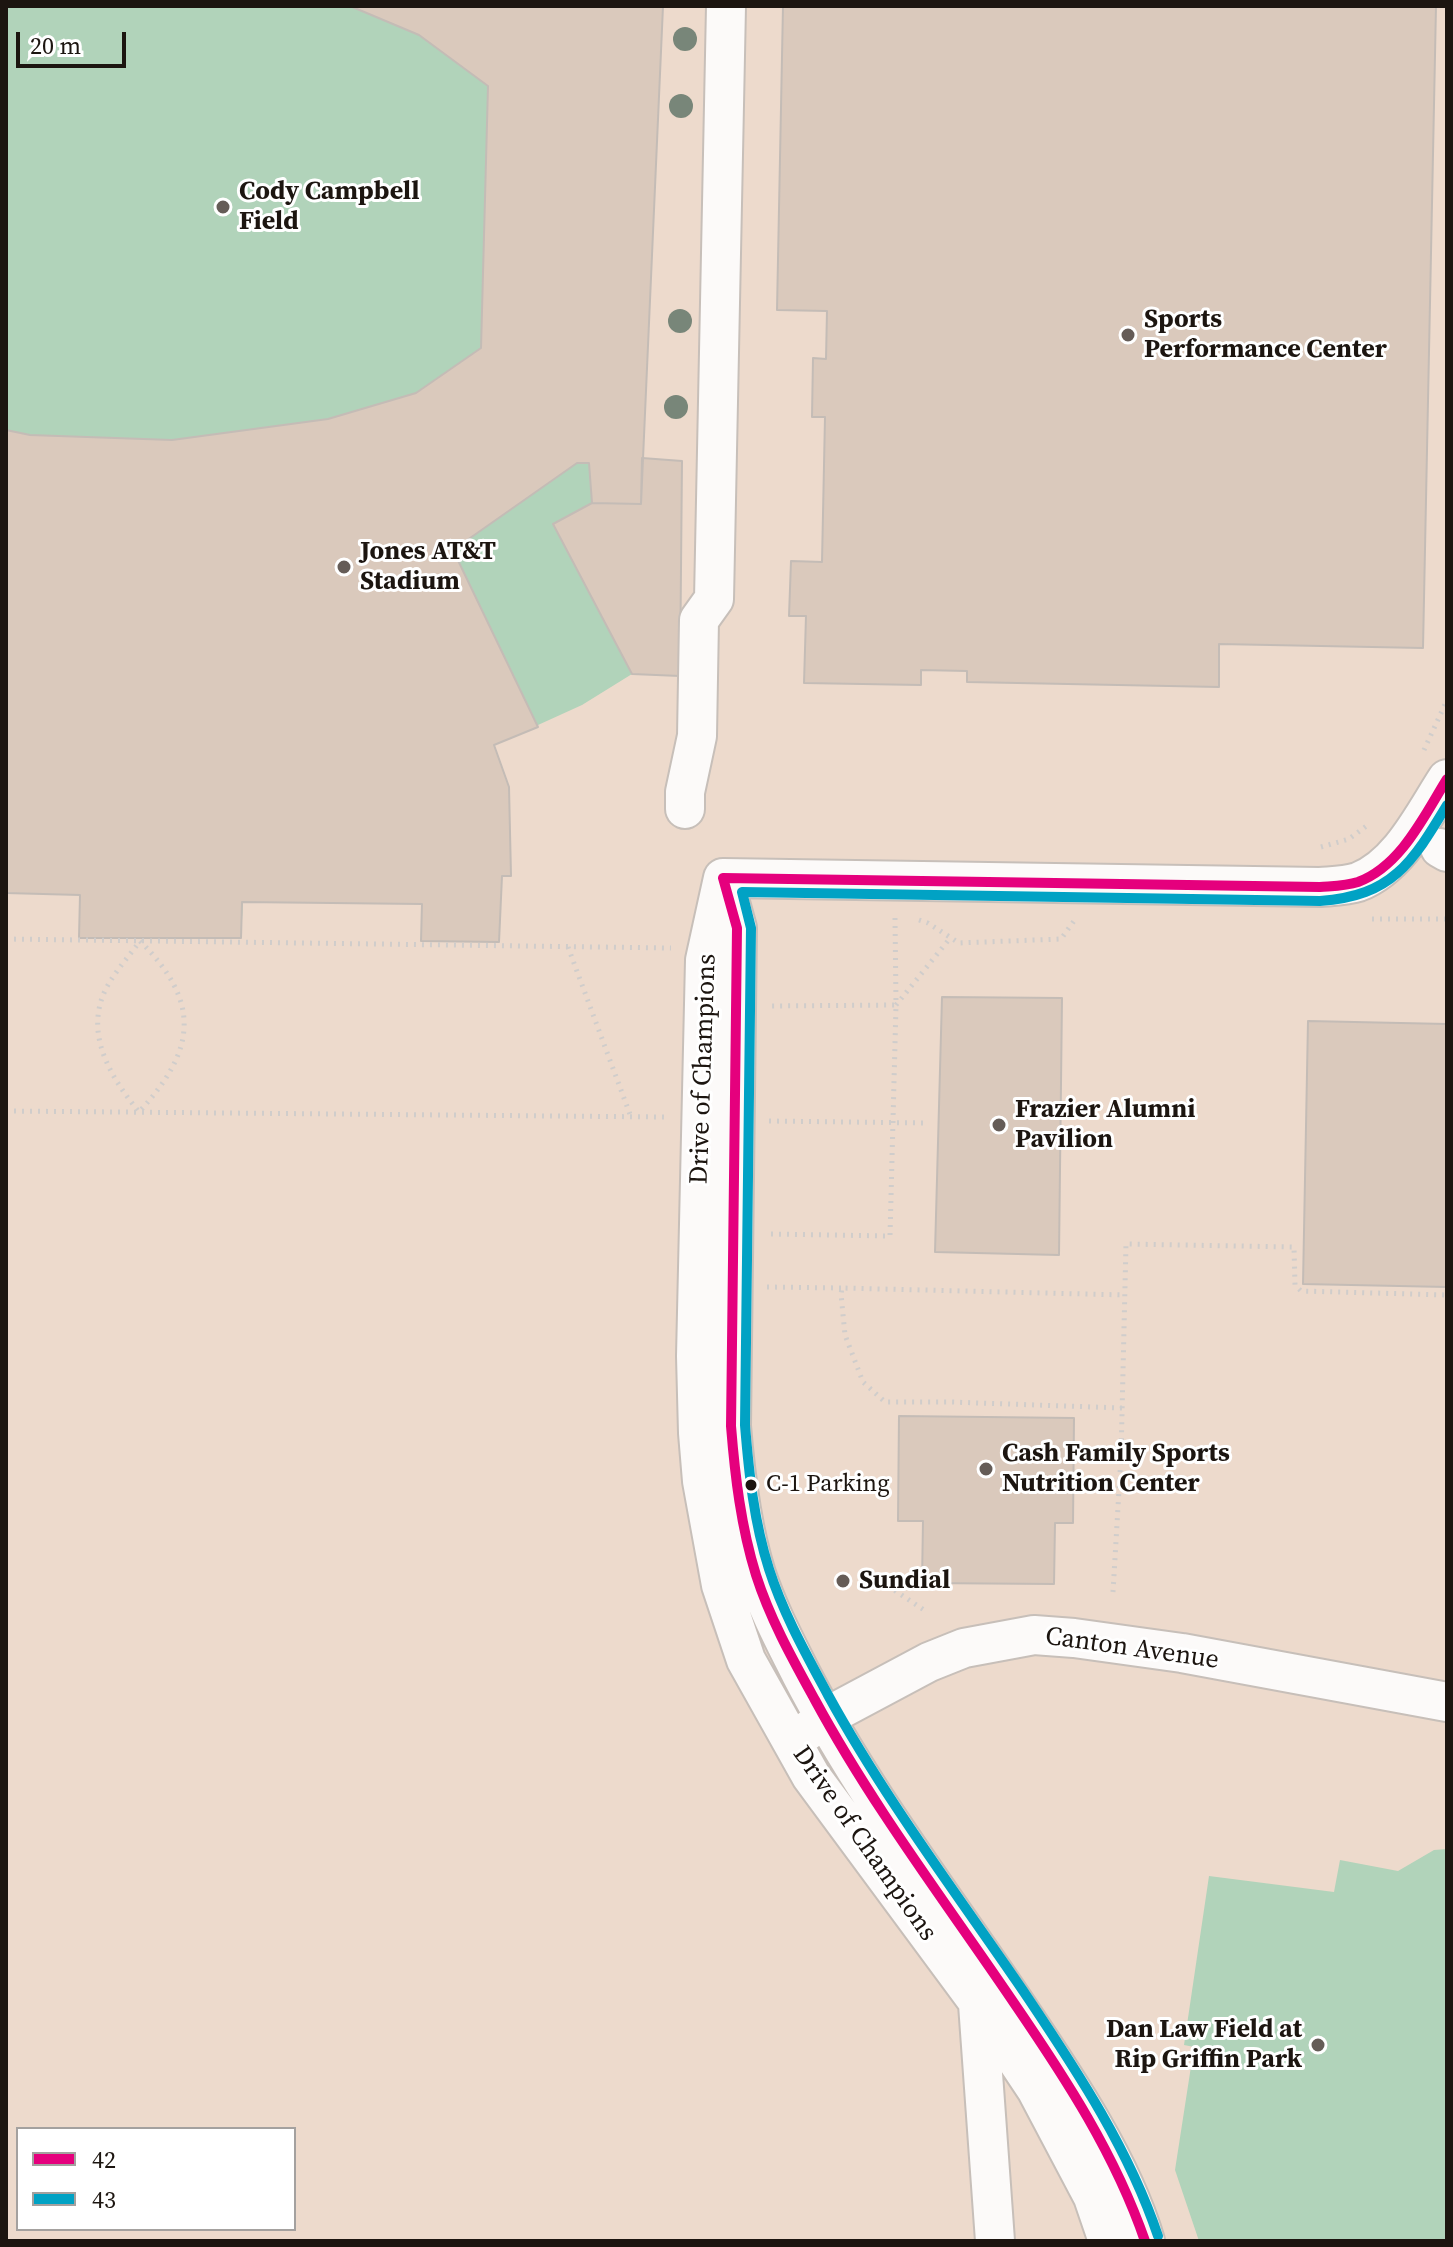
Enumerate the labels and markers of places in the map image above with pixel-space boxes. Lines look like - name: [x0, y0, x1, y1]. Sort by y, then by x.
- place label: Cody Campbell Field: [239, 176, 420, 238]
- marker: Cody Campbell Field: [214, 198, 232, 216]
- place label: Sports Performance Center: [1144, 304, 1387, 366]
- marker: Sports Performance Center: [1119, 326, 1137, 344]
- place label: Jones AT&T Stadium: [360, 536, 496, 598]
- marker: Jones AT&T Stadium: [335, 558, 353, 576]
- place label: Frazier Alumni Pavilion: [1015, 1094, 1195, 1156]
- marker: Frazier Alumni Pavilion: [990, 1116, 1008, 1134]
- place label: Cash Family Sports Nutrition Center: [1002, 1438, 1230, 1500]
- marker: Cash Family Sports Nutrition Center: [977, 1460, 995, 1478]
- place label: C-1 Parking: [766, 1471, 890, 1499]
- marker: C-1 Parking: [743, 1477, 759, 1493]
- place label: Sundial: [859, 1565, 950, 1597]
- marker: Sundial: [834, 1572, 852, 1590]
- place label: Dan Law Field at Rip Griffin Park: [1106, 2014, 1302, 2076]
- marker: Dan Law Field at Rip Griffin Park: [1309, 2036, 1327, 2054]

